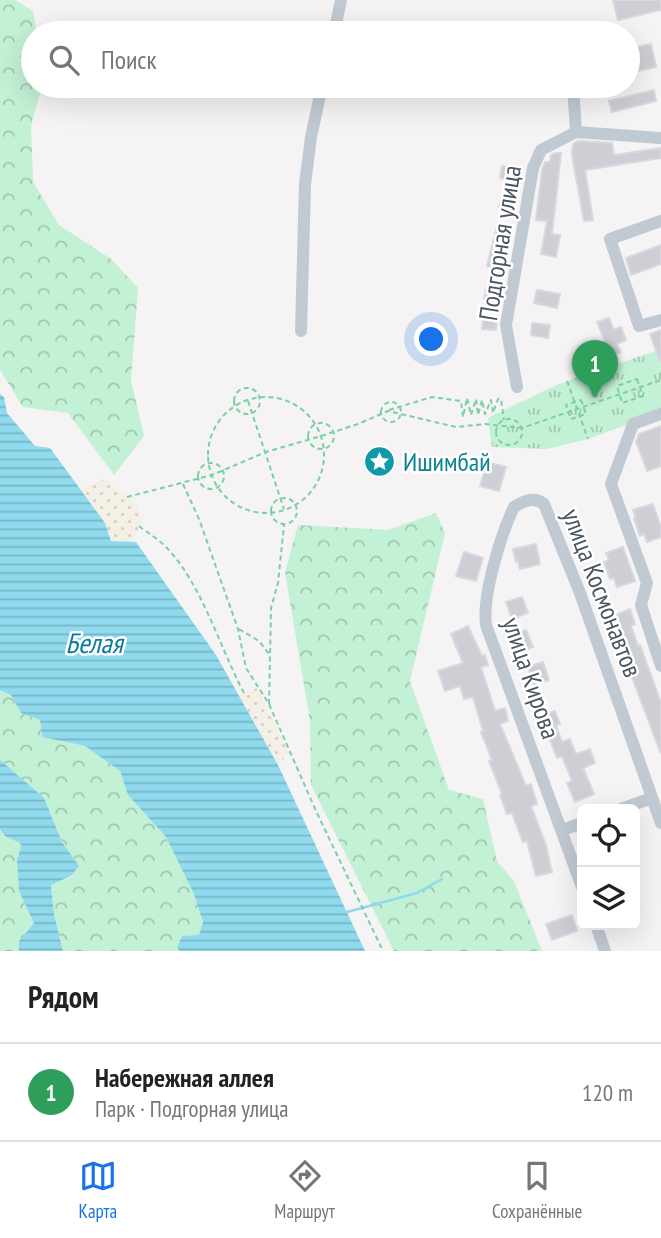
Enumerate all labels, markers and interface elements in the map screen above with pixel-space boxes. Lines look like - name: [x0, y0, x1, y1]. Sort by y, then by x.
- search box: [21, 21, 640, 98]
- icon: search: [45, 41, 83, 79]
- text: Поиск: [101, 43, 157, 76]
- street label: Подгорная улица: [471, 163, 528, 323]
- your location: [414, 322, 448, 356]
- pin: 1: [572, 340, 618, 398]
- place icon: Ишимбай: [363, 445, 397, 479]
- place label: Ишимбай: [403, 445, 491, 478]
- street label: улица Космонавтов: [555, 504, 650, 682]
- street label: улица Кирова: [495, 613, 568, 743]
- water label: Белая: [65, 624, 125, 661]
- map controls: [577, 804, 640, 930]
- button: locate: [577, 804, 640, 867]
- button: layers: [577, 867, 640, 930]
- text: Рядом: [28, 977, 99, 1016]
- text: Набережная аллея: [95, 1061, 274, 1094]
- text: 1: [46, 1078, 57, 1107]
- text: 120 m: [582, 1078, 633, 1107]
- text: Парк · Подгорная улица: [95, 1094, 288, 1123]
- tab: Карта: [79, 1157, 117, 1223]
- tab: Маршрут: [274, 1157, 335, 1223]
- tab: Сохранённые: [492, 1157, 582, 1223]

